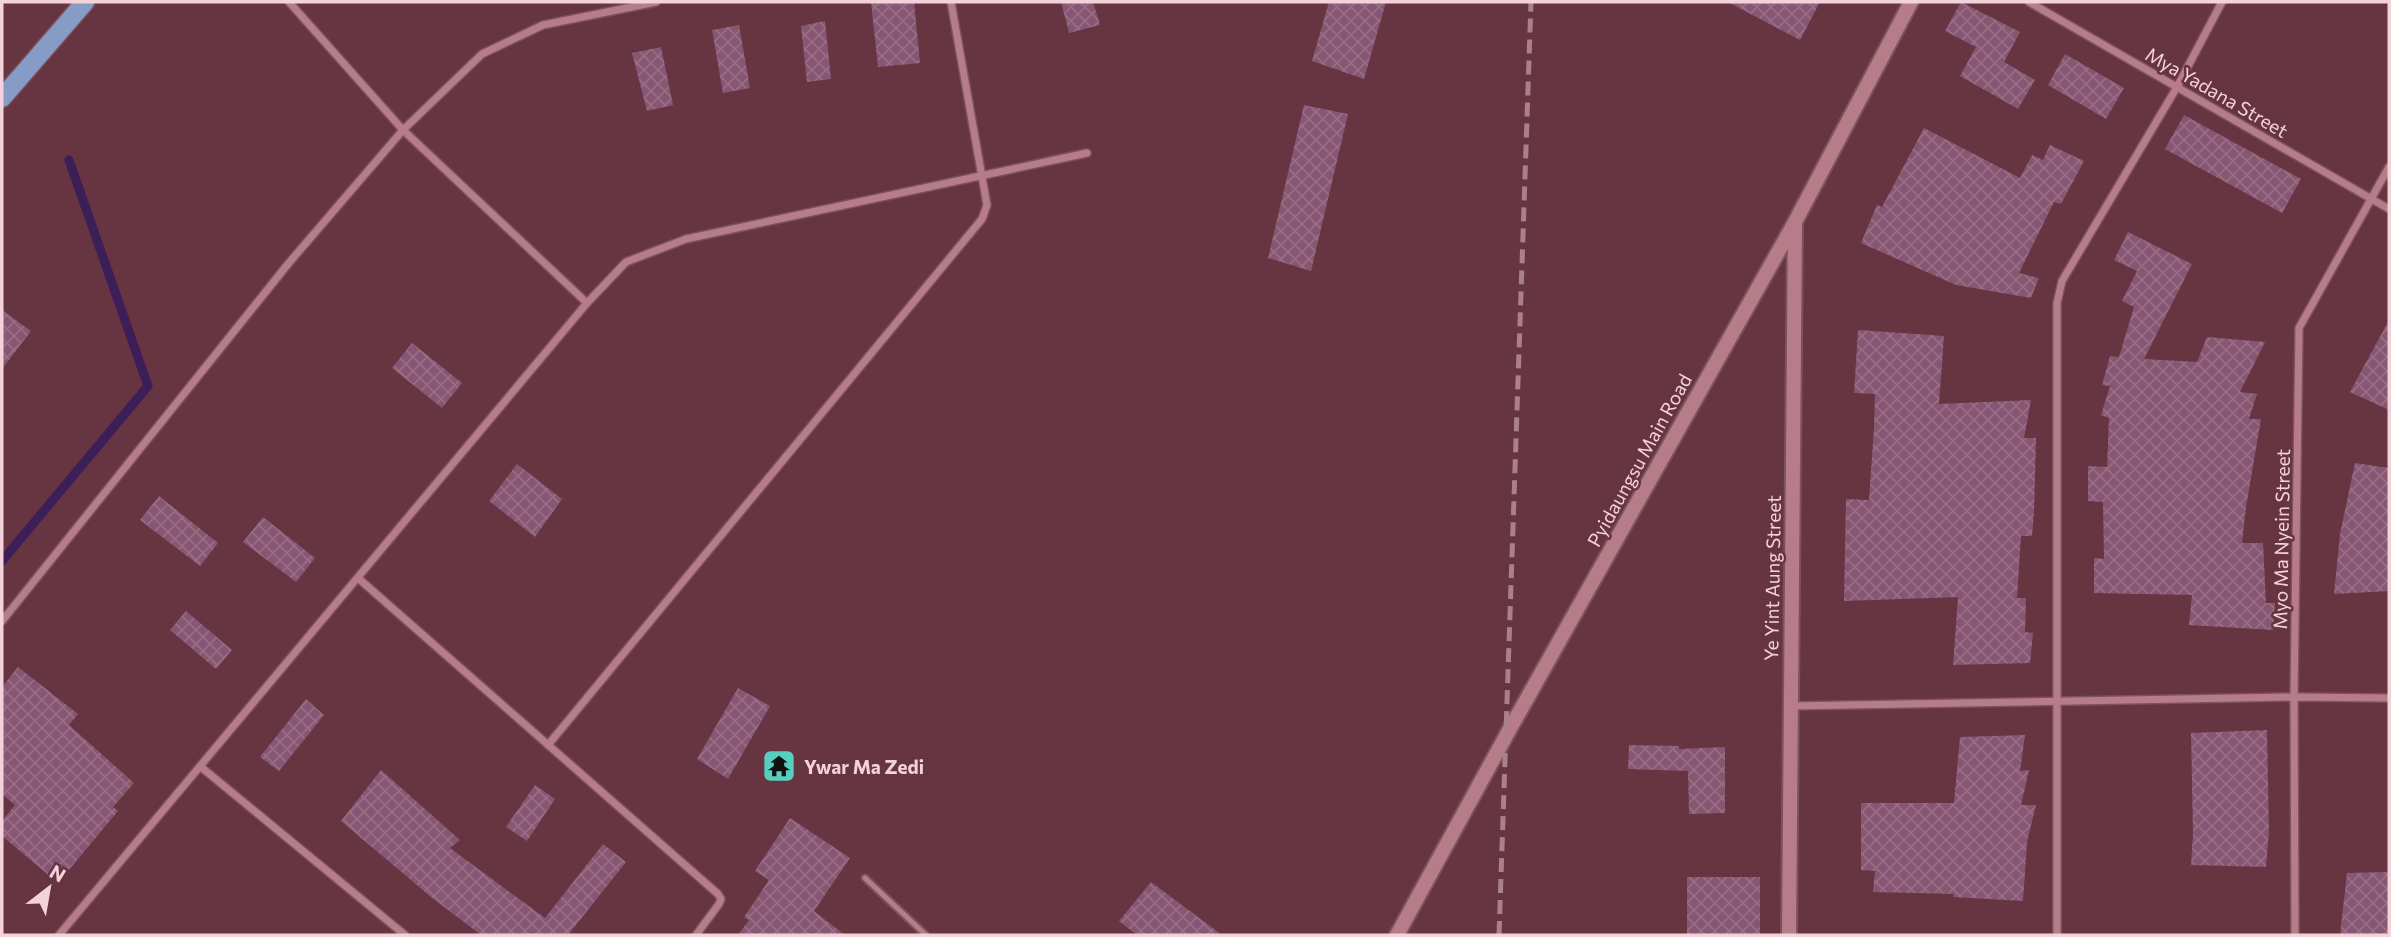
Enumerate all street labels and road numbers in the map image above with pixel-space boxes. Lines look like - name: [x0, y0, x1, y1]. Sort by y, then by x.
- street label: Mya Yadana Street: [2142, 42, 2292, 142]
- street label: Pyidaungsu Main Road: [1582, 370, 1696, 550]
- street label: Myo Ma Nyein Street: [2268, 448, 2294, 629]
- street label: Ye Yint Aung Street: [1759, 495, 1785, 661]

